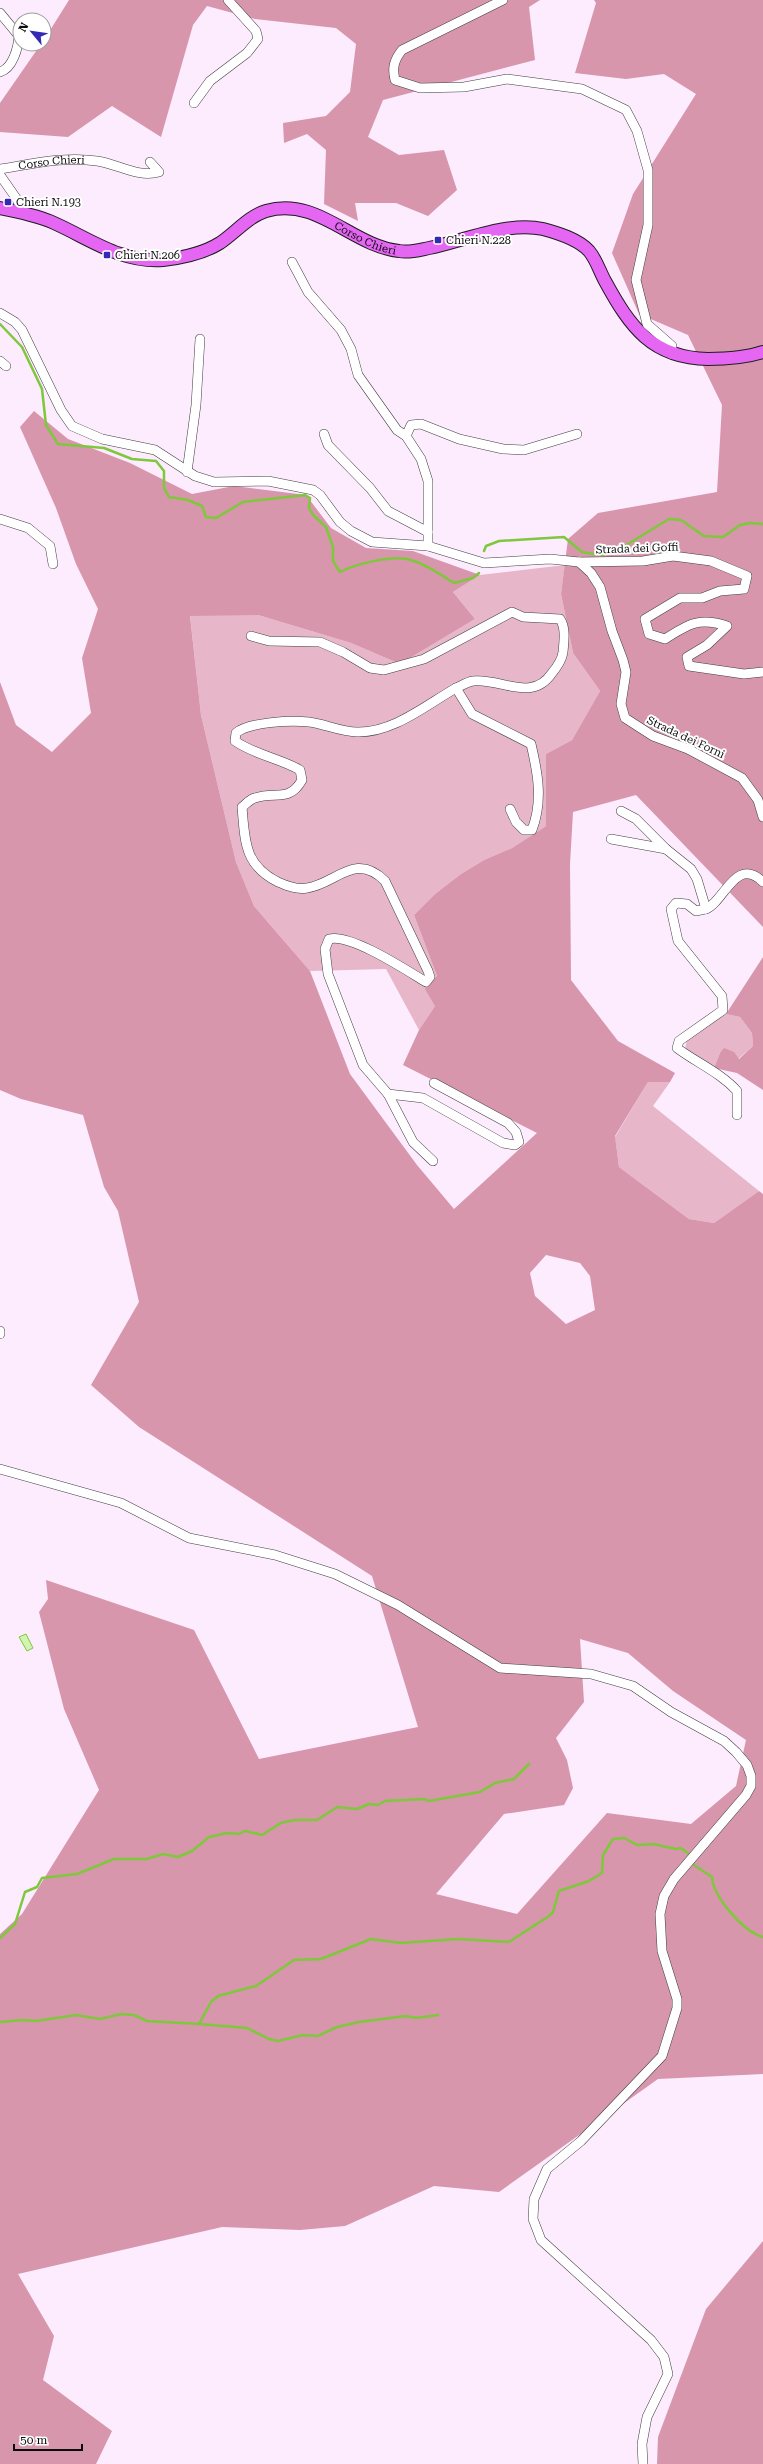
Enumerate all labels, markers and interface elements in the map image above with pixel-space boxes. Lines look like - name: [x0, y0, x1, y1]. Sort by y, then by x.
- north arrow: [12, 12, 52, 52]
- text: N: [16, 20, 32, 34]
- street label: Corso Chieri: [17, 153, 85, 173]
- place label: Chieri N.193: [16, 196, 81, 209]
- marker: Chieri N.193: [3, 197, 13, 207]
- street label: Corso Chieri: [332, 219, 398, 258]
- place label: Chieri N.228: [446, 234, 511, 247]
- marker: Chieri N.228: [433, 235, 443, 245]
- place label: Chieri N.206: [115, 249, 180, 262]
- marker: Chieri N.206: [102, 250, 112, 260]
- street label: Strada dei Goffi: [595, 541, 679, 556]
- street label: Strada dei Forni: [645, 714, 727, 761]
- scale bar: [14, 2426, 82, 2452]
- text: 50 m: [20, 2433, 47, 2447]

